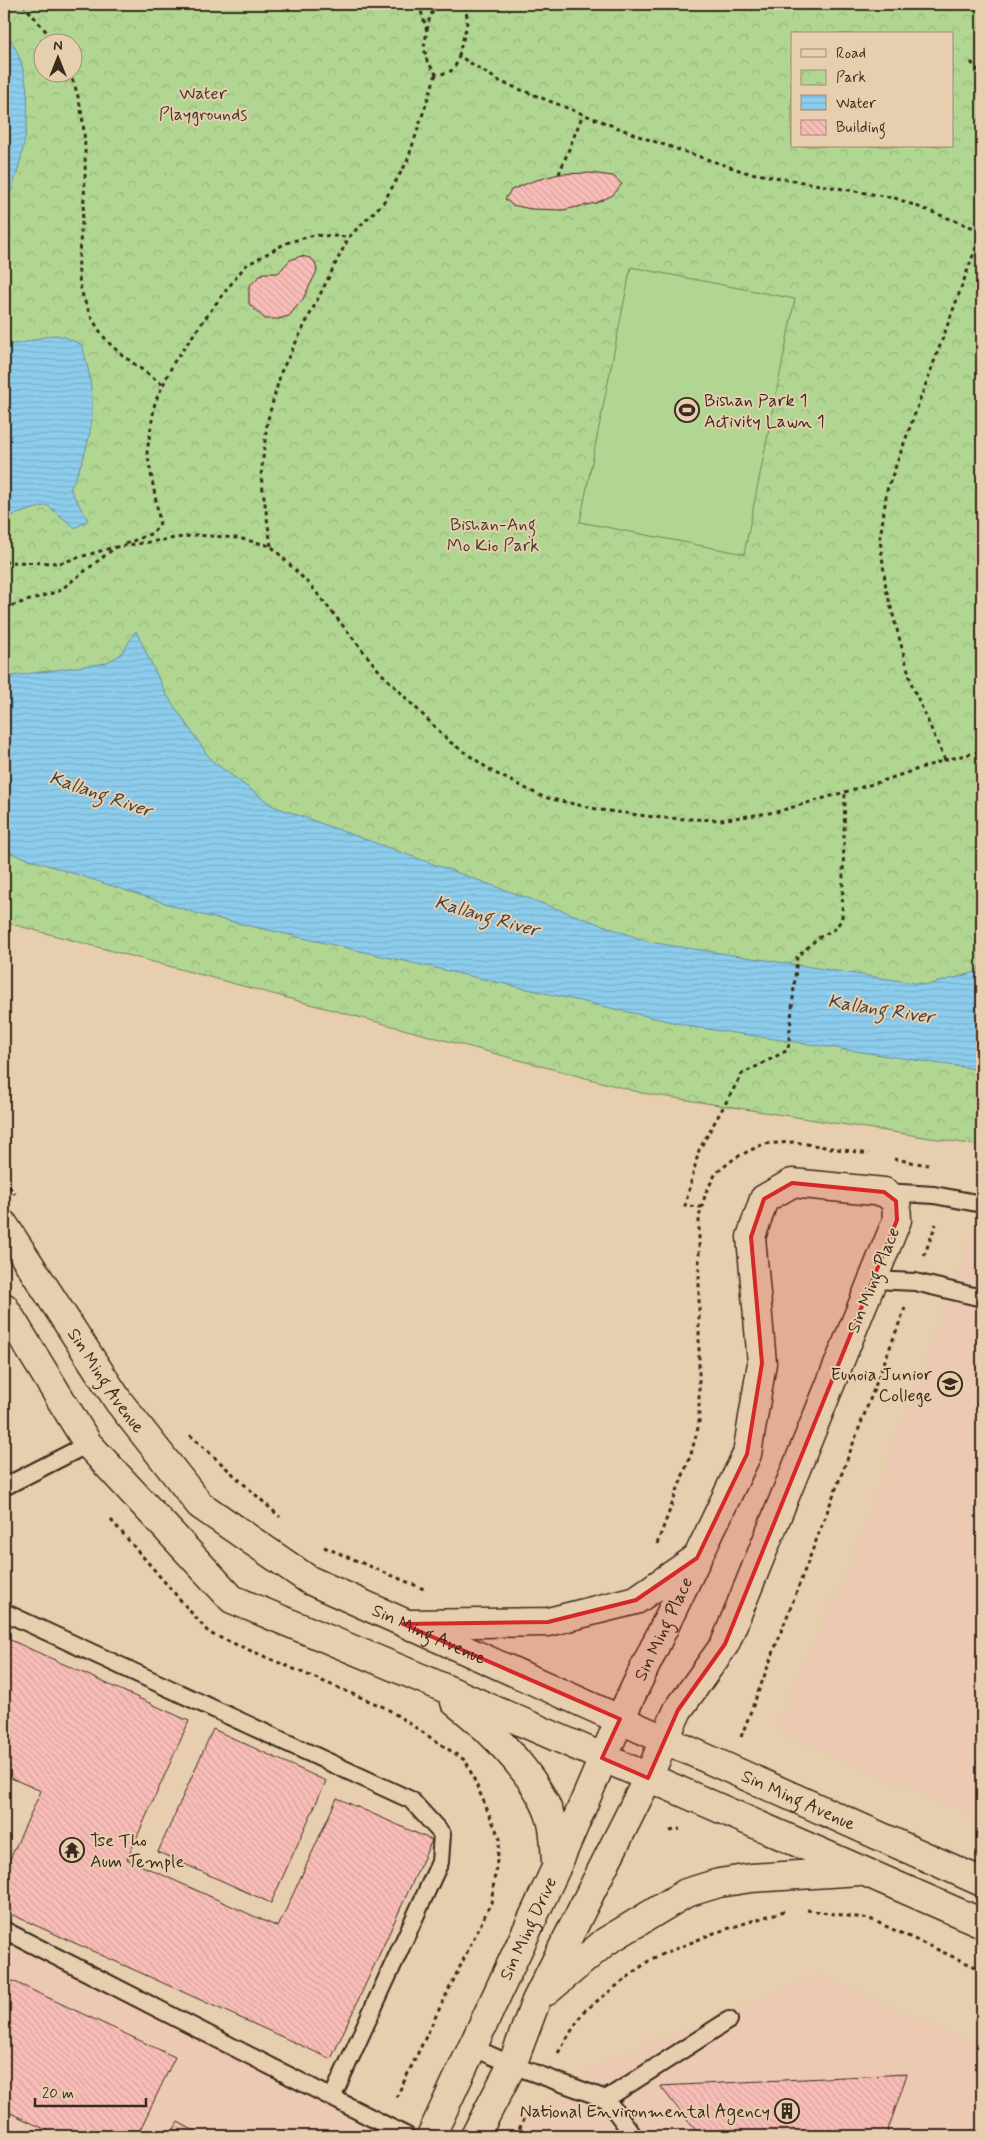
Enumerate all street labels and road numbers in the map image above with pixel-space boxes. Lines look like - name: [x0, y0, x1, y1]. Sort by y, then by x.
- street label: Sin Ming Place: [842, 1224, 908, 1338]
- street label: Sin Ming Avenue: [61, 1324, 150, 1438]
- street label: Sin Ming Place: [629, 1573, 699, 1685]
- street label: Sin Ming Avenue: [368, 1599, 489, 1671]
- street label: Sin Ming Avenue: [737, 1765, 859, 1837]
- street label: Sin Ming Drive: [494, 1873, 563, 1984]

